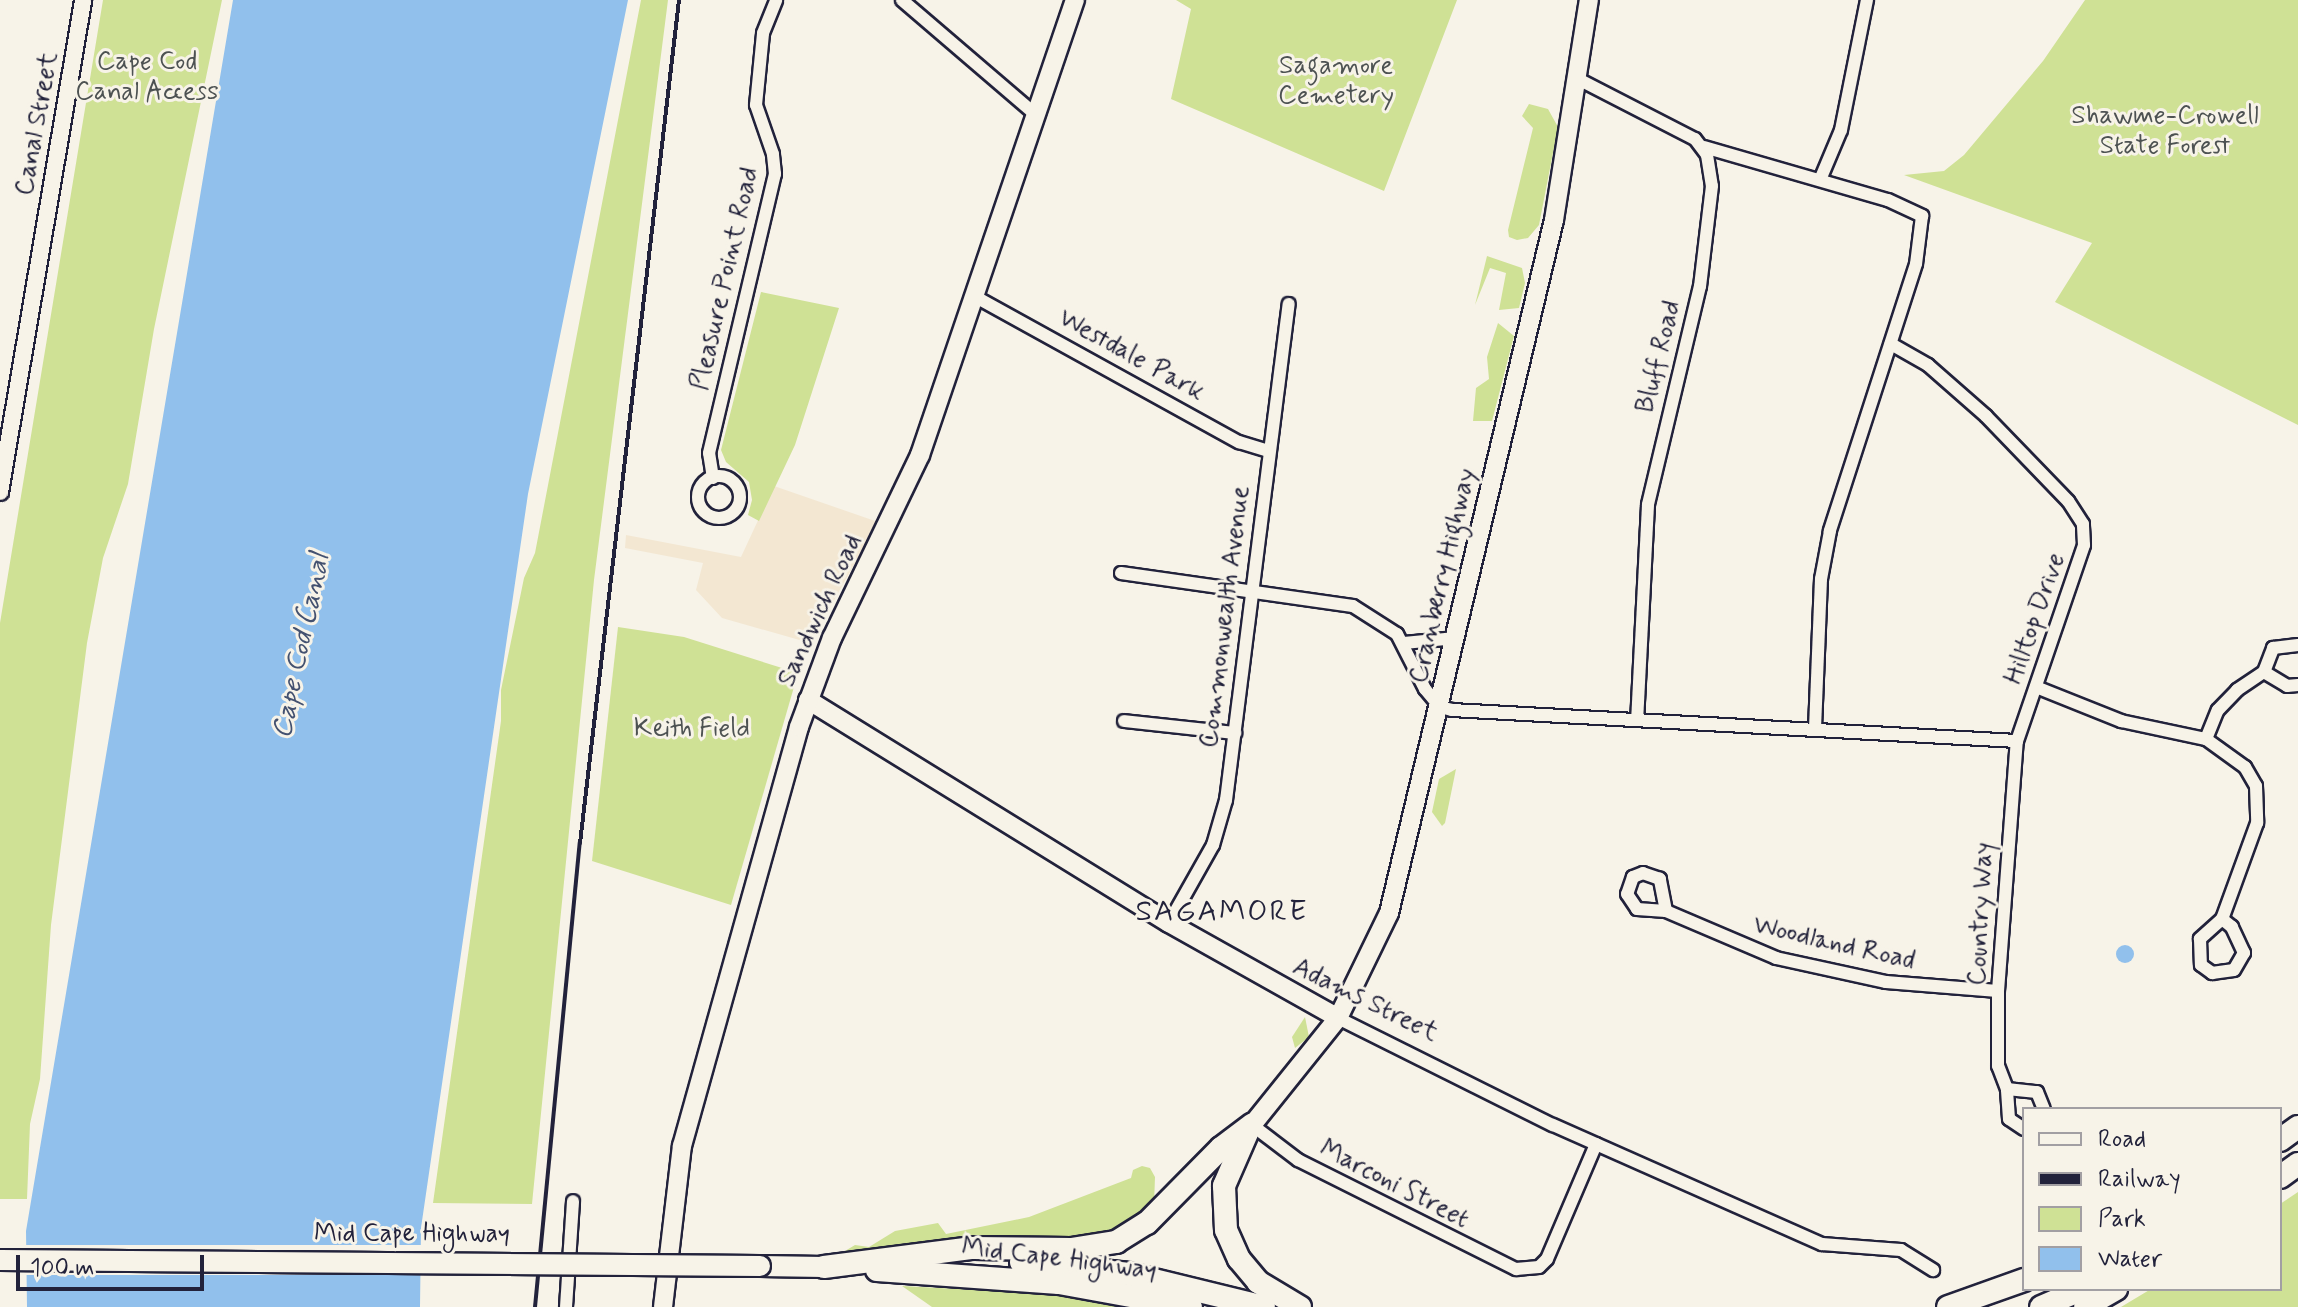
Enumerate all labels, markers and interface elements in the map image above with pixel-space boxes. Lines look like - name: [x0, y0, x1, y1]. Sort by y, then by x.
- park label: Cape Cod Canal Access: [75, 47, 219, 108]
- street label: Canal Street: [10, 50, 66, 198]
- park label: Sagamore Cemetery: [1278, 51, 1394, 112]
- park label: Shawme-Crowell State Forest: [2071, 101, 2259, 162]
- street label: Pleasure Point Road: [686, 169, 766, 389]
- street label: Bluff Road: [1631, 298, 1689, 416]
- street label: Westdale Park: [1056, 305, 1206, 407]
- street label: Cranberry Highway: [1404, 465, 1484, 687]
- street label: Commonwealth Avenue: [1194, 484, 1258, 750]
- street label: Sandwich Road: [772, 530, 870, 692]
- water label: Cape Cod Canal: [266, 550, 338, 742]
- street label: Hilltop Drive: [1999, 550, 2073, 688]
- park label: Keith Field: [634, 714, 750, 746]
- street label: Country Way: [1963, 840, 2001, 988]
- district label: SAGAMORE: [1138, 894, 1306, 930]
- street label: Woodland Road: [1751, 910, 1917, 978]
- street label: Adams Street: [1287, 952, 1443, 1050]
- legend: [2022, 1107, 2282, 1291]
- text: Road: [2098, 1124, 2146, 1155]
- street label: Marconi Street: [1312, 1133, 1476, 1237]
- text: Railway: [2098, 1164, 2181, 1195]
- text: Park: [2098, 1204, 2146, 1235]
- street label: Mid Cape Highway: [311, 1219, 513, 1251]
- street label: Mid Cape Highway: [957, 1232, 1161, 1288]
- scale bar: [20, 1239, 208, 1289]
- text: Water: [2098, 1244, 2162, 1275]
- text: 100 m: [30, 1253, 94, 1284]

